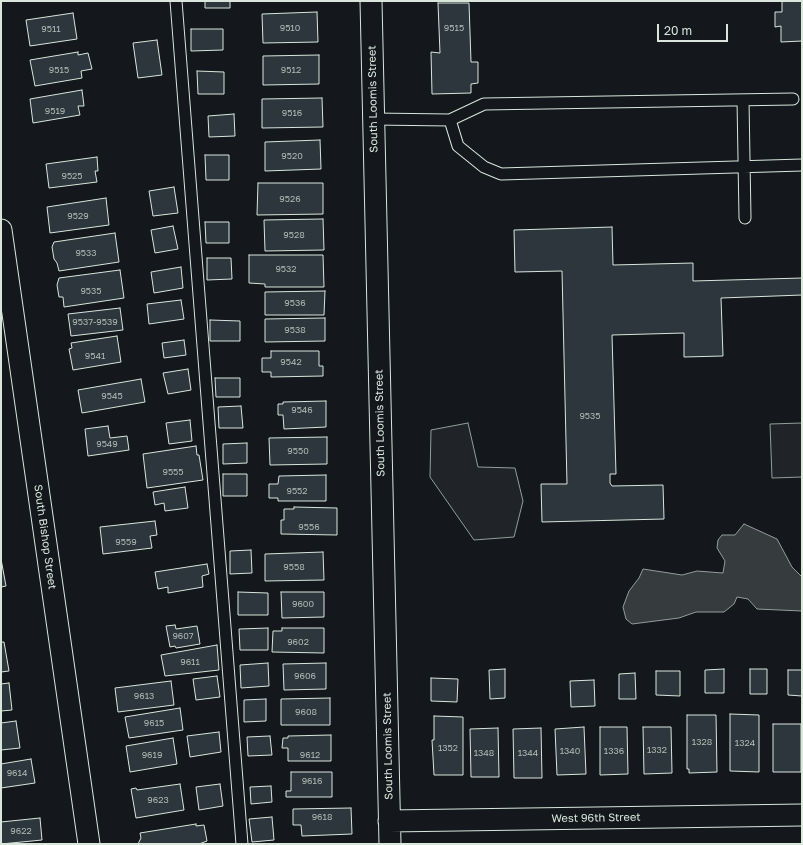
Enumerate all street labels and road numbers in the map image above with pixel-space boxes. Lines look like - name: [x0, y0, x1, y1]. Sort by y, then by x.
- street label: South Loomis Street: [365, 45, 381, 153]
- street label: South Loomis Street: [372, 369, 388, 477]
- street label: South Bishop Street: [31, 484, 59, 590]
- street label: South Loomis Street: [380, 692, 396, 800]
- street label: West 96th Street: [551, 811, 641, 825]

